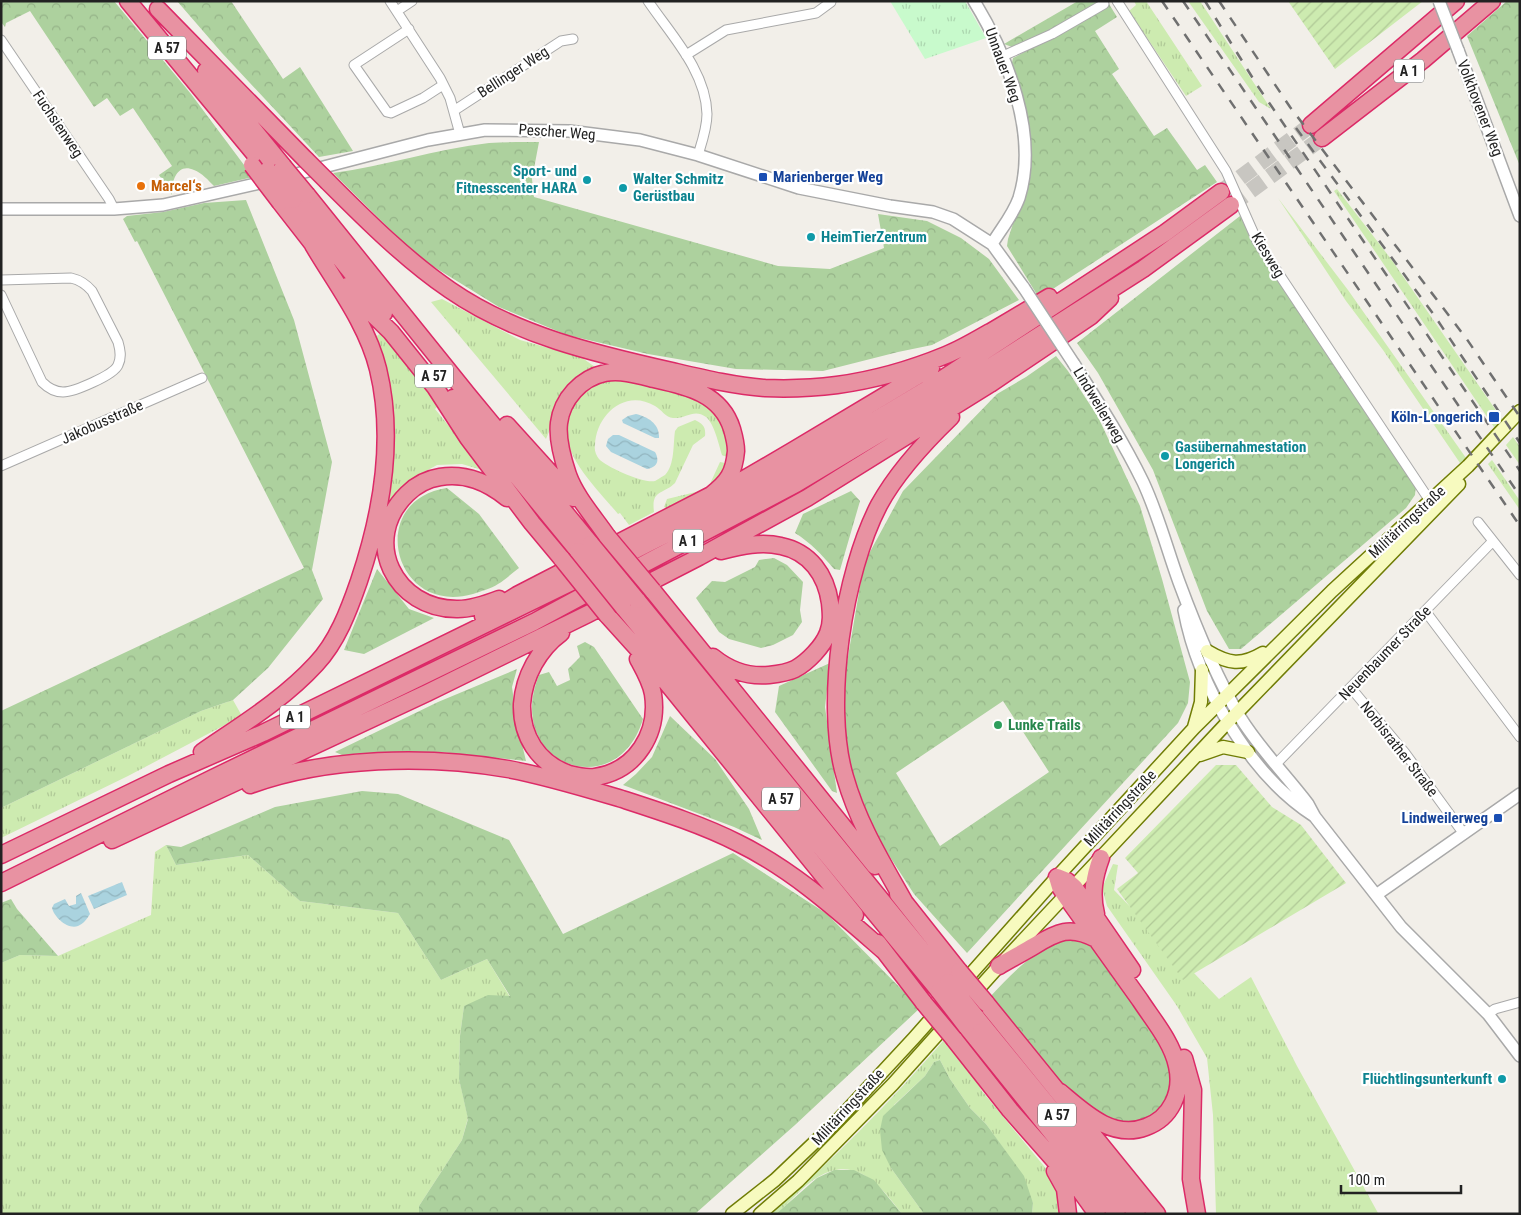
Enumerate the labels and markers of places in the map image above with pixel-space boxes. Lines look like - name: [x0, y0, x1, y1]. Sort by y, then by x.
- place label: Sport- und Fitnesscenter HARA: [456, 162, 577, 197]
- place label: Marienberger Weg: [773, 168, 883, 186]
- place label: Walter Schmitz Gerüstbau: [633, 170, 724, 205]
- marker: Marienberger Weg: [757, 171, 769, 183]
- marker: Sport- und Fitnesscenter HARA: [581, 174, 593, 186]
- place label: Marcel‘s: [151, 177, 202, 195]
- marker: Marcel‘s: [135, 180, 147, 192]
- marker: Walter Schmitz Gerüstbau: [617, 182, 629, 194]
- place label: HeimTierZentrum: [821, 228, 927, 246]
- marker: HeimTierZentrum: [805, 231, 817, 243]
- place label: Köln-Longerich: [1391, 408, 1483, 426]
- marker: Köln-Longerich: [1487, 410, 1501, 424]
- place label: Gasübernahmestation Longerich: [1175, 438, 1306, 473]
- marker: Gasübernahmestation Longerich: [1159, 450, 1171, 462]
- place label: Lunke Trails: [1008, 716, 1081, 734]
- marker: Lunke Trails: [992, 719, 1004, 731]
- place label: Lindweilerweg: [1401, 809, 1488, 827]
- marker: Lindweilerweg: [1492, 812, 1504, 824]
- place label: Flüchtlingsunterkunft: [1363, 1070, 1492, 1088]
- marker: Flüchtlingsunterkunft: [1496, 1073, 1508, 1085]

